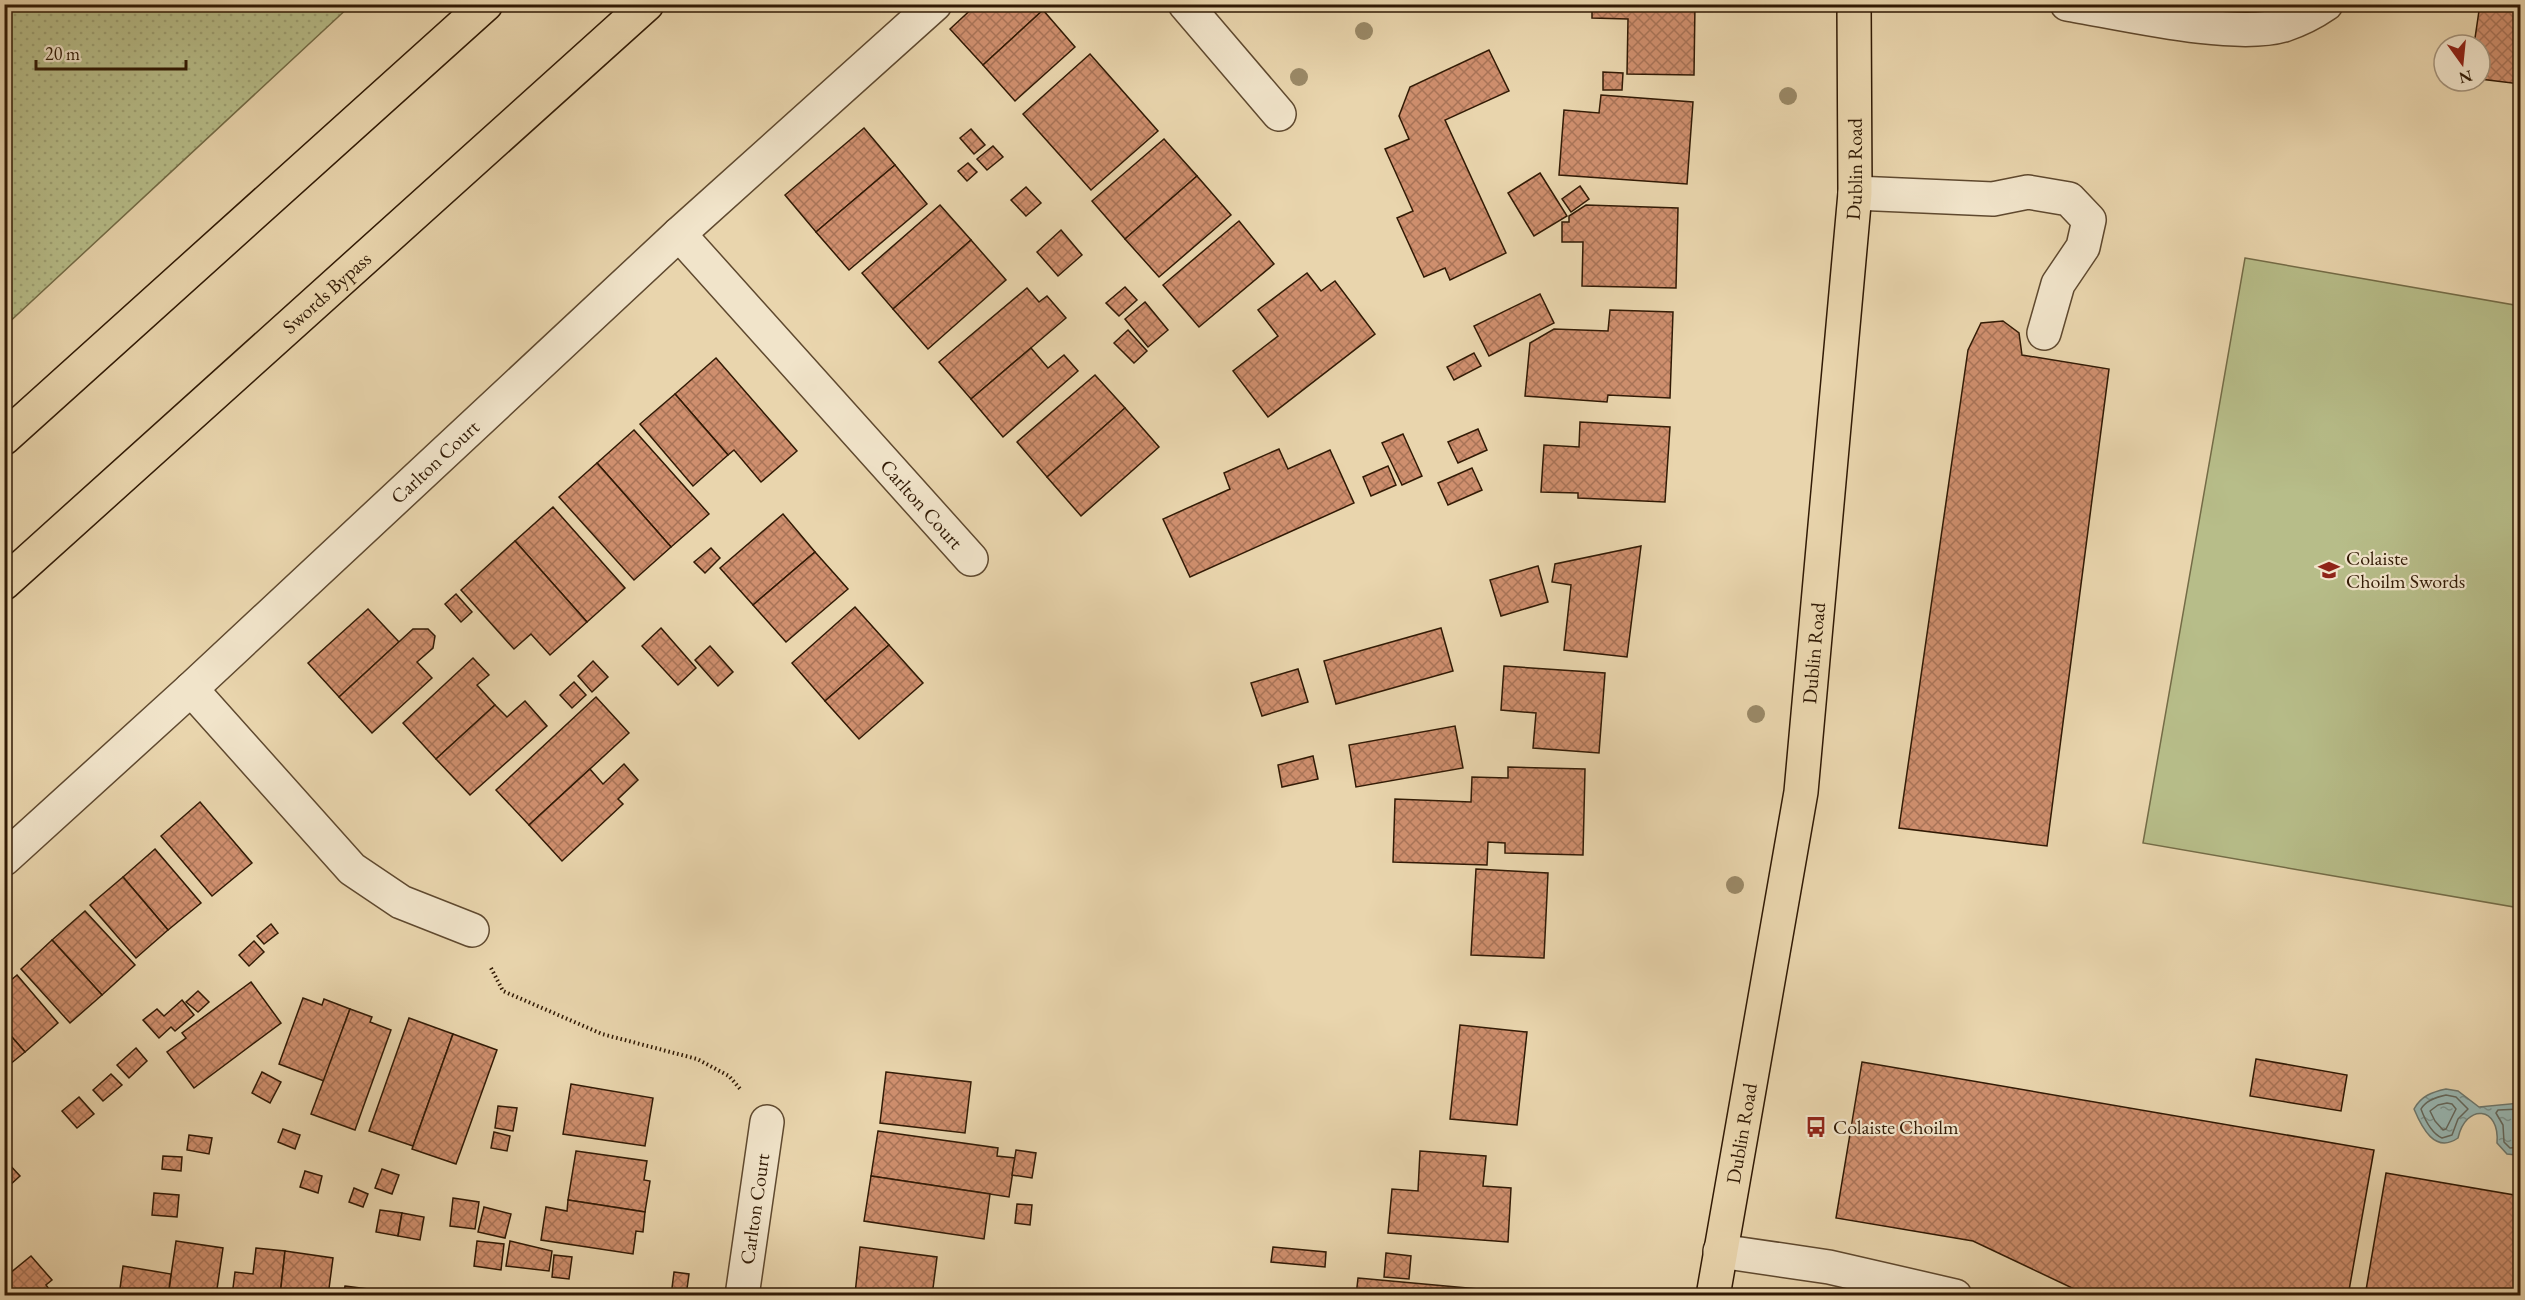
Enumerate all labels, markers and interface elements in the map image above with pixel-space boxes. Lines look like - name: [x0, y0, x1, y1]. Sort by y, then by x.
- scale bar: [36, 33, 186, 71]
- north arrow: [2432, 33, 2492, 93]
- text: 20 m: [45, 42, 80, 65]
- text: N: [2457, 65, 2475, 89]
- street label: Dublin Road: [1840, 117, 1868, 221]
- street label: Swords Bypass: [277, 246, 377, 339]
- street label: Carlton Court: [385, 414, 485, 509]
- street label: Carlton Court: [874, 454, 969, 555]
- place label: Colaiste Choilm Swords: [2346, 545, 2465, 594]
- school or university icon: Colaiste Choilm Swords: [2317, 558, 2341, 582]
- street label: Dublin Road: [1796, 600, 1831, 705]
- street label: Dublin Road: [1720, 1080, 1763, 1186]
- place label: Colaiste Choilm: [1833, 1114, 1959, 1140]
- bus stop icon: Colaiste Choilm: [1804, 1115, 1828, 1139]
- street label: Carlton Court: [734, 1151, 775, 1266]

